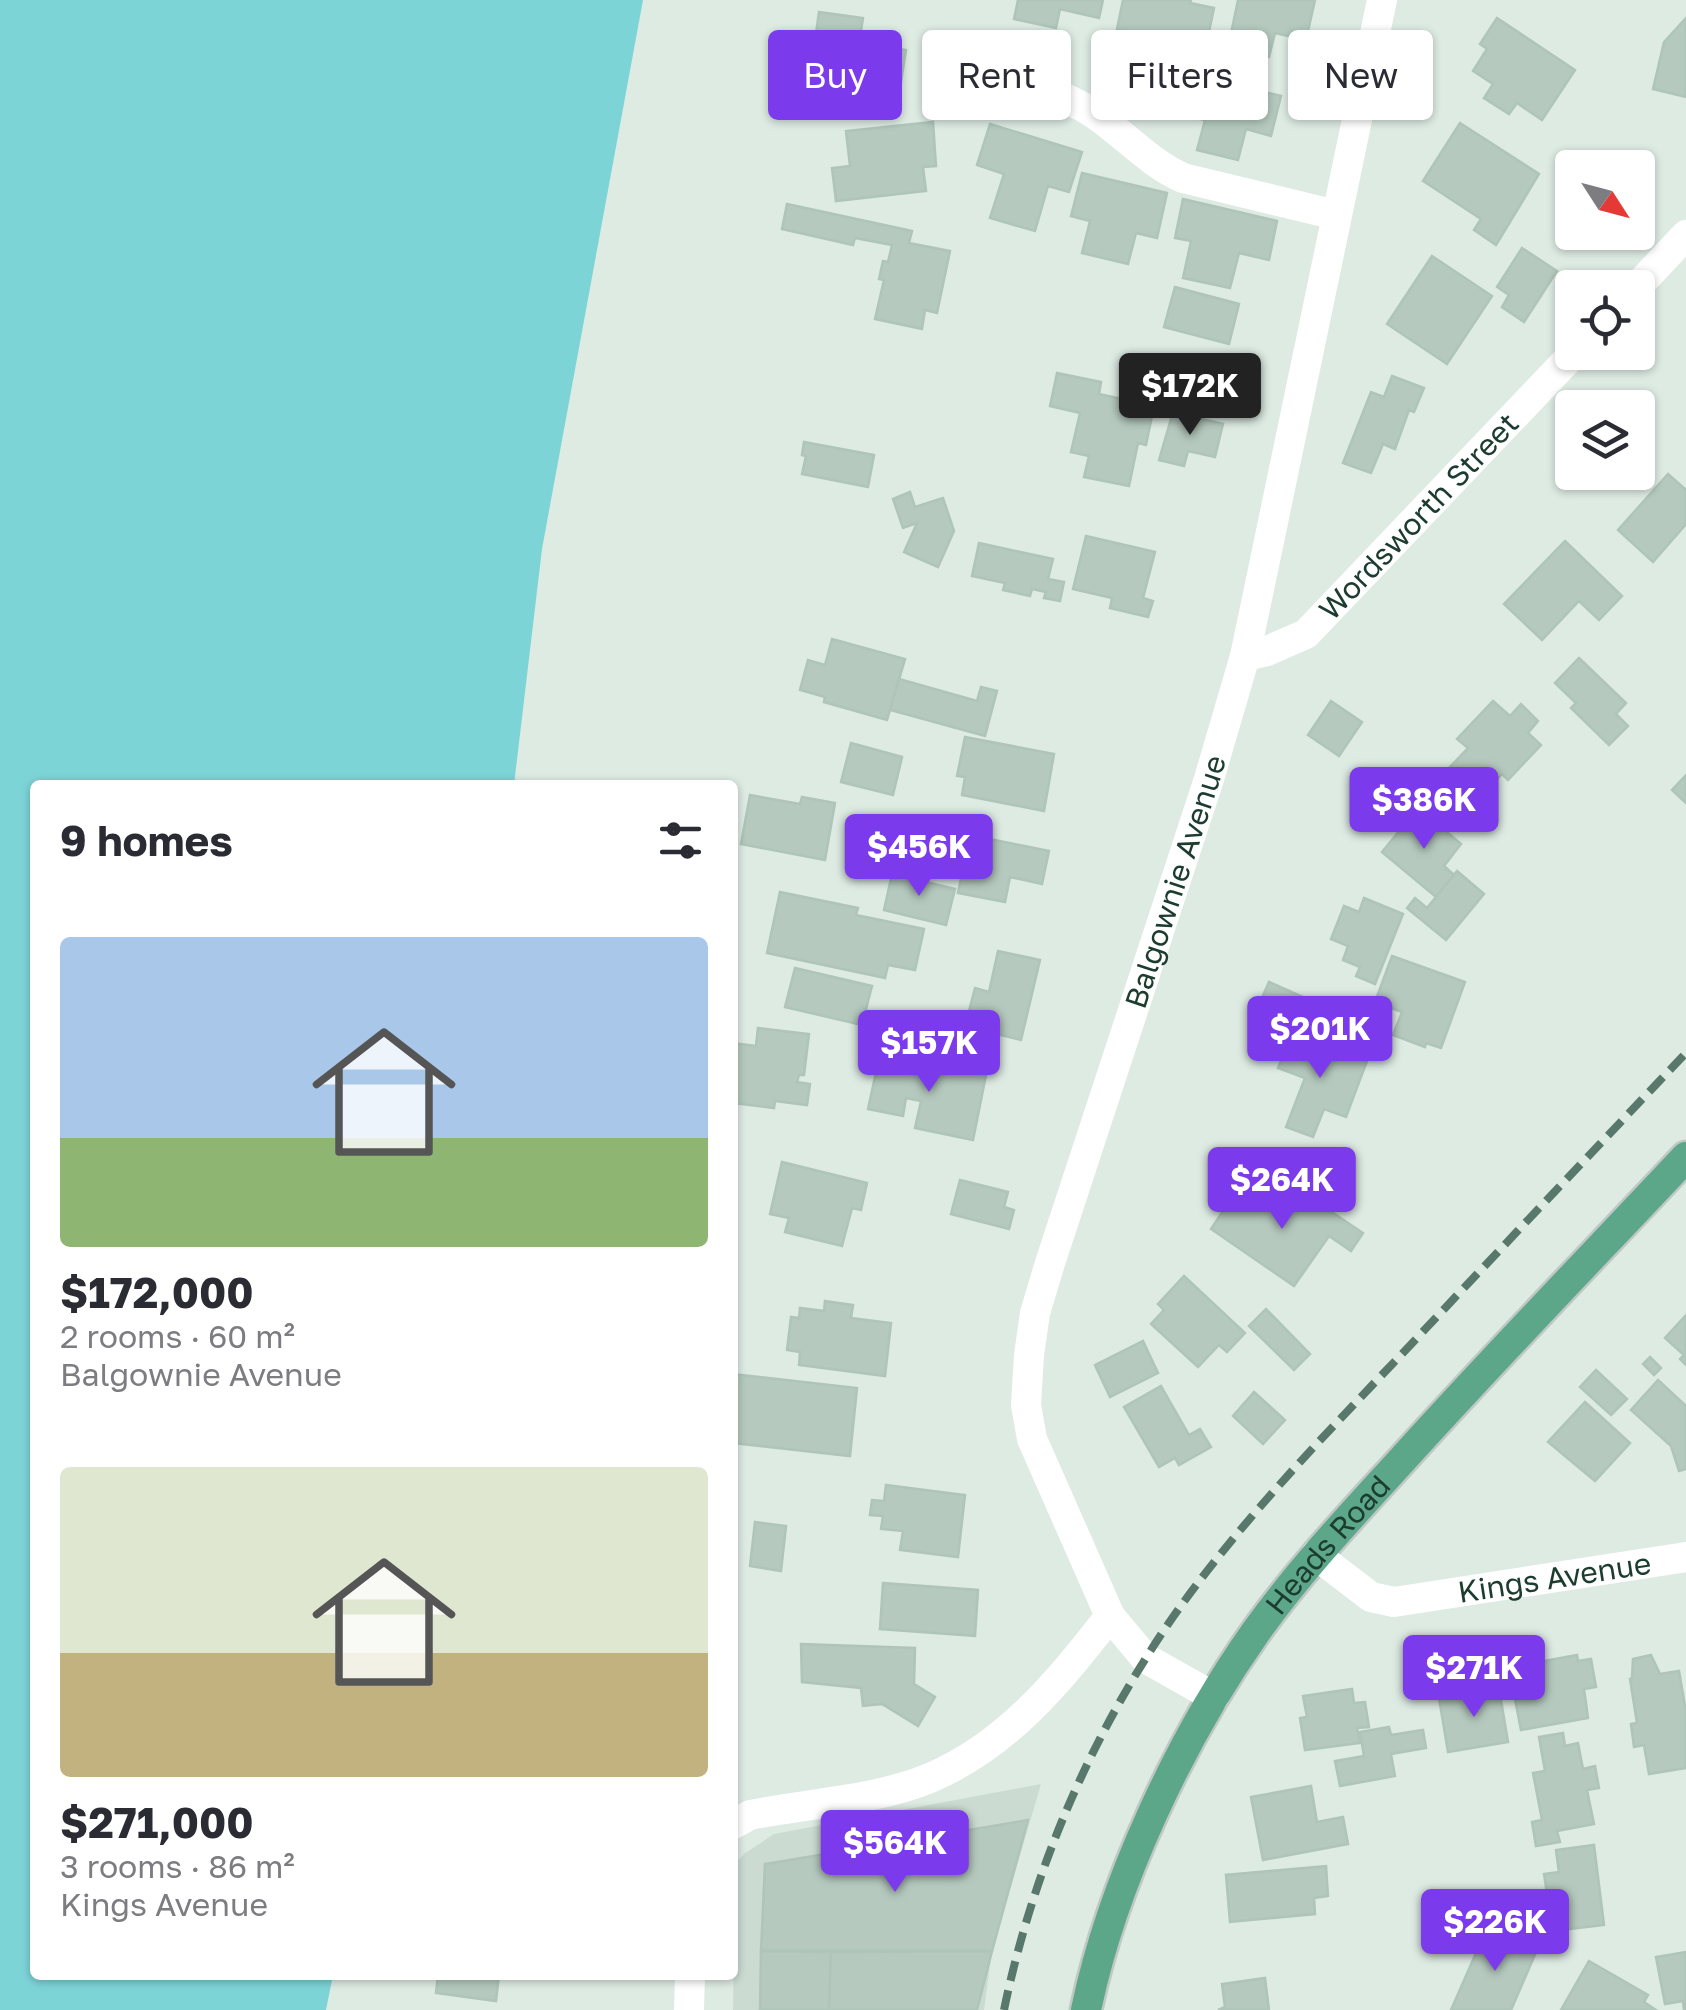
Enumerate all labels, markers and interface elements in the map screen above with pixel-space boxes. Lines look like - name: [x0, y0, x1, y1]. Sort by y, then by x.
- chip: Buy: [768, 30, 902, 120]
- chip: Rent: [922, 30, 1071, 120]
- chip: Filters: [1091, 30, 1268, 120]
- chip: New: [1288, 30, 1433, 120]
- north arrow: [1555, 150, 1655, 250]
- map controls: [1555, 150, 1655, 490]
- button: locate: [1555, 270, 1655, 370]
- pin: $172K: [1120, 353, 1260, 438]
- text: $172K: [1141, 366, 1239, 404]
- button: layers: [1555, 390, 1655, 490]
- street label: Wordsworth Street: [1311, 405, 1525, 627]
- street label: Balgownie Avenue: [1117, 751, 1233, 1013]
- pin: $386K: [1354, 767, 1494, 852]
- text: $386K: [1372, 780, 1476, 818]
- icon: filters: [653, 813, 708, 868]
- pin: $456K: [849, 814, 989, 899]
- text: 9 homes: [60, 815, 233, 865]
- text: $456K: [867, 827, 971, 865]
- pin: $201K: [1250, 996, 1390, 1081]
- icon: home: [294, 1002, 474, 1182]
- text: $201K: [1269, 1009, 1371, 1047]
- pin: $157K: [859, 1010, 999, 1095]
- text: $157K: [880, 1023, 978, 1061]
- pin: $264K: [1212, 1147, 1352, 1232]
- text: $264K: [1230, 1160, 1334, 1198]
- text: $172,000: [60, 1267, 254, 1317]
- text: 2 rooms · 60 m²: [60, 1317, 295, 1355]
- text: Balgownie Avenue: [60, 1355, 342, 1393]
- street label: Heads Road: [1257, 1467, 1397, 1621]
- icon: home: [294, 1532, 474, 1712]
- street label: Kings Avenue: [1455, 1545, 1653, 1610]
- pin: $271K: [1404, 1635, 1544, 1720]
- text: $271K: [1425, 1648, 1523, 1686]
- text: $271,000: [60, 1797, 254, 1847]
- pin: $564K: [825, 1810, 965, 1895]
- text: $564K: [843, 1823, 947, 1861]
- text: 3 rooms · 86 m²: [60, 1847, 295, 1885]
- text: Kings Avenue: [60, 1885, 268, 1923]
- pin: $226K: [1425, 1889, 1565, 1974]
- text: $226K: [1443, 1902, 1547, 1940]

